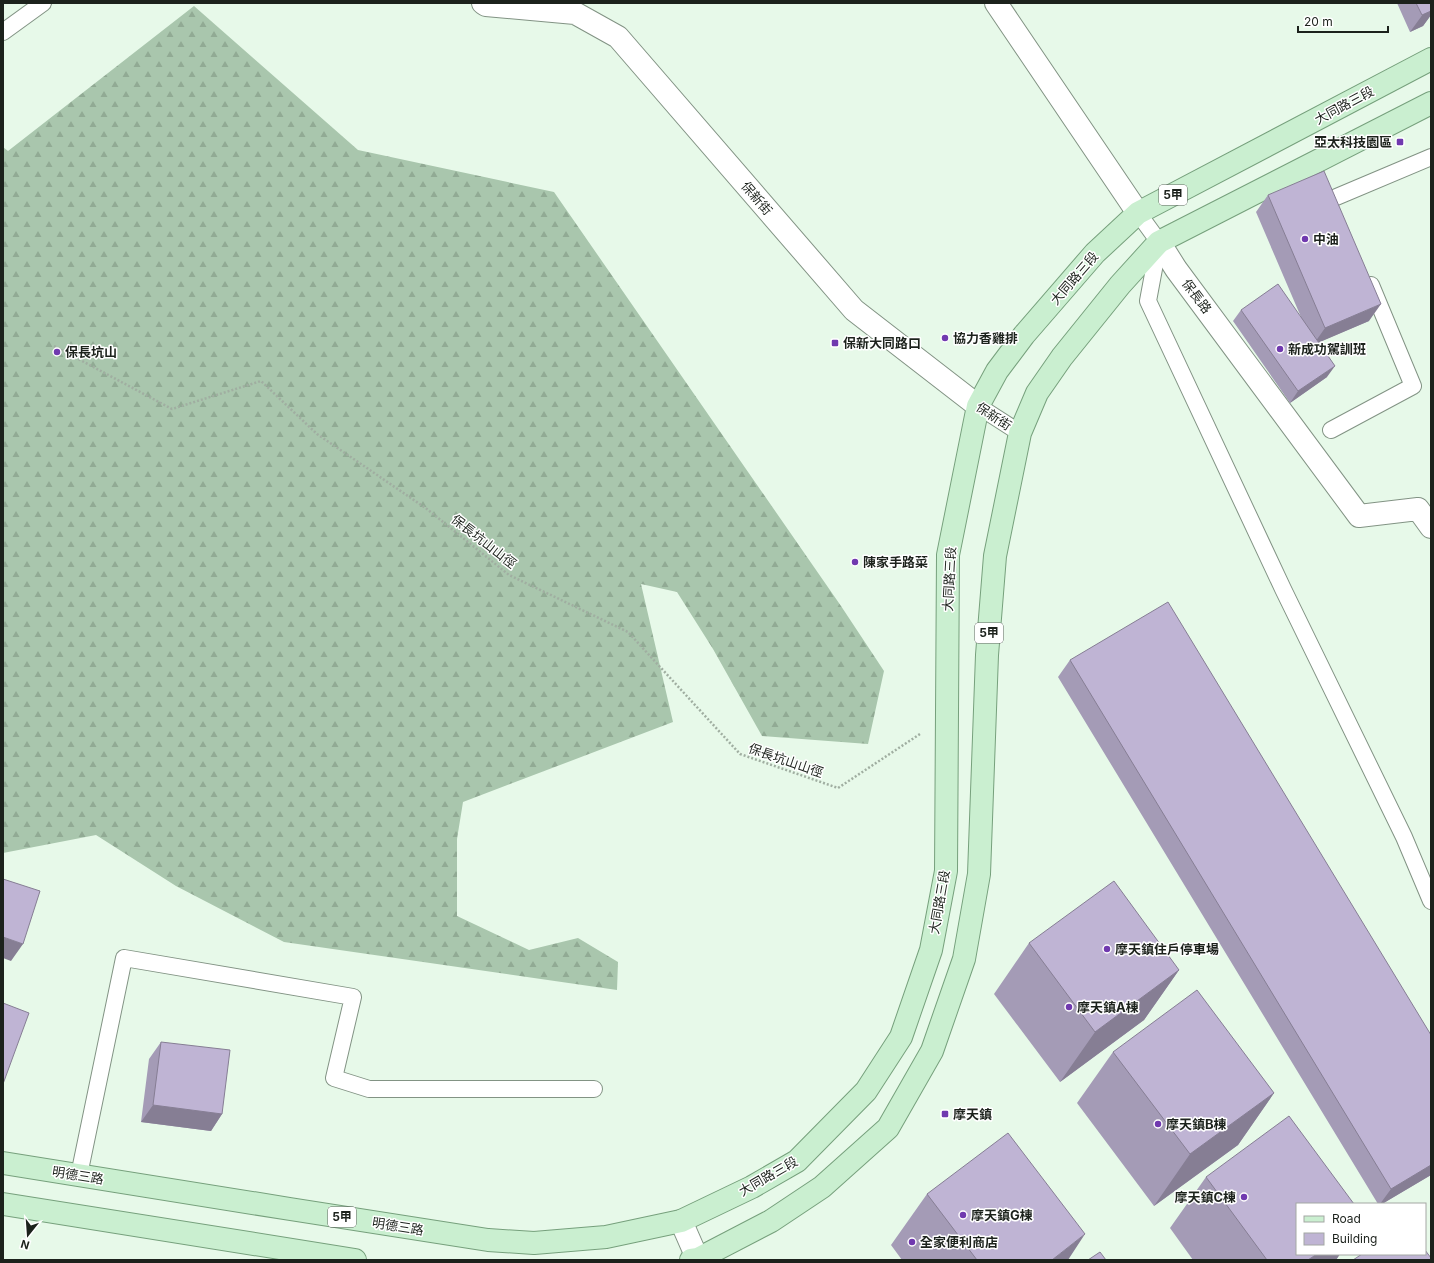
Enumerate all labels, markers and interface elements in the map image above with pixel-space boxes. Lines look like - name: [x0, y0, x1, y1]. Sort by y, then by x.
- scale bar: [1298, 8, 1388, 34]
- text: 20 m: [1304, 14, 1333, 29]
- street label: 大同路三段: [1312, 83, 1376, 127]
- place label: 亞太科技園區: [1314, 134, 1392, 150]
- marker: 亞太科技園區: [1395, 137, 1405, 147]
- street label: 保新街: [738, 178, 776, 218]
- road number: 5甲: [1159, 185, 1187, 205]
- place label: 中油: [1313, 231, 1339, 247]
- marker: 中油: [1300, 234, 1310, 244]
- street label: 大同路三段: [1047, 248, 1101, 308]
- street label: 保長路: [1179, 276, 1215, 316]
- place label: 協力香雞排: [953, 330, 1018, 346]
- marker: 協力香雞排: [940, 333, 950, 343]
- place label: 保新大同路口: [843, 335, 921, 351]
- marker: 保新大同路口: [830, 338, 840, 348]
- place label: 新成功駕訓班: [1288, 341, 1366, 357]
- place label: 保長坑山: [65, 344, 117, 360]
- marker: 新成功駕訓班: [1275, 344, 1285, 354]
- marker: 保長坑山: [52, 347, 62, 357]
- street label: 保新街: [973, 399, 1015, 433]
- street label: 保長坑山山徑: [448, 511, 520, 571]
- street label: 大同路三段: [939, 546, 959, 612]
- place label: 陳家手路菜: [863, 554, 928, 570]
- marker: 陳家手路菜: [850, 557, 860, 567]
- road number: 5甲: [975, 623, 1003, 643]
- street label: 保長坑山山徑: [747, 740, 825, 780]
- street label: 大同路三段: [925, 869, 953, 935]
- place label: 摩天鎮住戶停車場: [1115, 941, 1219, 957]
- marker: 摩天鎮住戶停車場: [1102, 944, 1112, 954]
- place label: 摩天鎮A棟: [1077, 999, 1139, 1015]
- marker: 摩天鎮A棟: [1064, 1002, 1074, 1012]
- place label: 摩天鎮: [953, 1106, 992, 1122]
- marker: 摩天鎮: [940, 1109, 950, 1119]
- place label: 摩天鎮B棟: [1166, 1116, 1227, 1132]
- marker: 摩天鎮B棟: [1153, 1119, 1163, 1129]
- street label: 大同路三段: [736, 1153, 800, 1199]
- street label: 明德三路: [51, 1163, 105, 1187]
- place label: 摩天鎮C棟: [1174, 1189, 1236, 1205]
- marker: 摩天鎮C棟: [1239, 1192, 1249, 1202]
- legend: [1296, 1203, 1426, 1255]
- road number: 5甲: [328, 1207, 356, 1227]
- place label: 摩天鎮G棟: [971, 1207, 1033, 1223]
- marker: 摩天鎮G棟: [958, 1210, 968, 1220]
- text: Road: [1332, 1211, 1361, 1226]
- street label: 明德三路: [371, 1214, 425, 1238]
- north arrow: [8, 1215, 48, 1255]
- text: Building: [1332, 1231, 1377, 1246]
- place label: 全家便利商店: [920, 1234, 998, 1250]
- text: N: [19, 1237, 31, 1252]
- marker: 全家便利商店: [907, 1237, 917, 1247]

